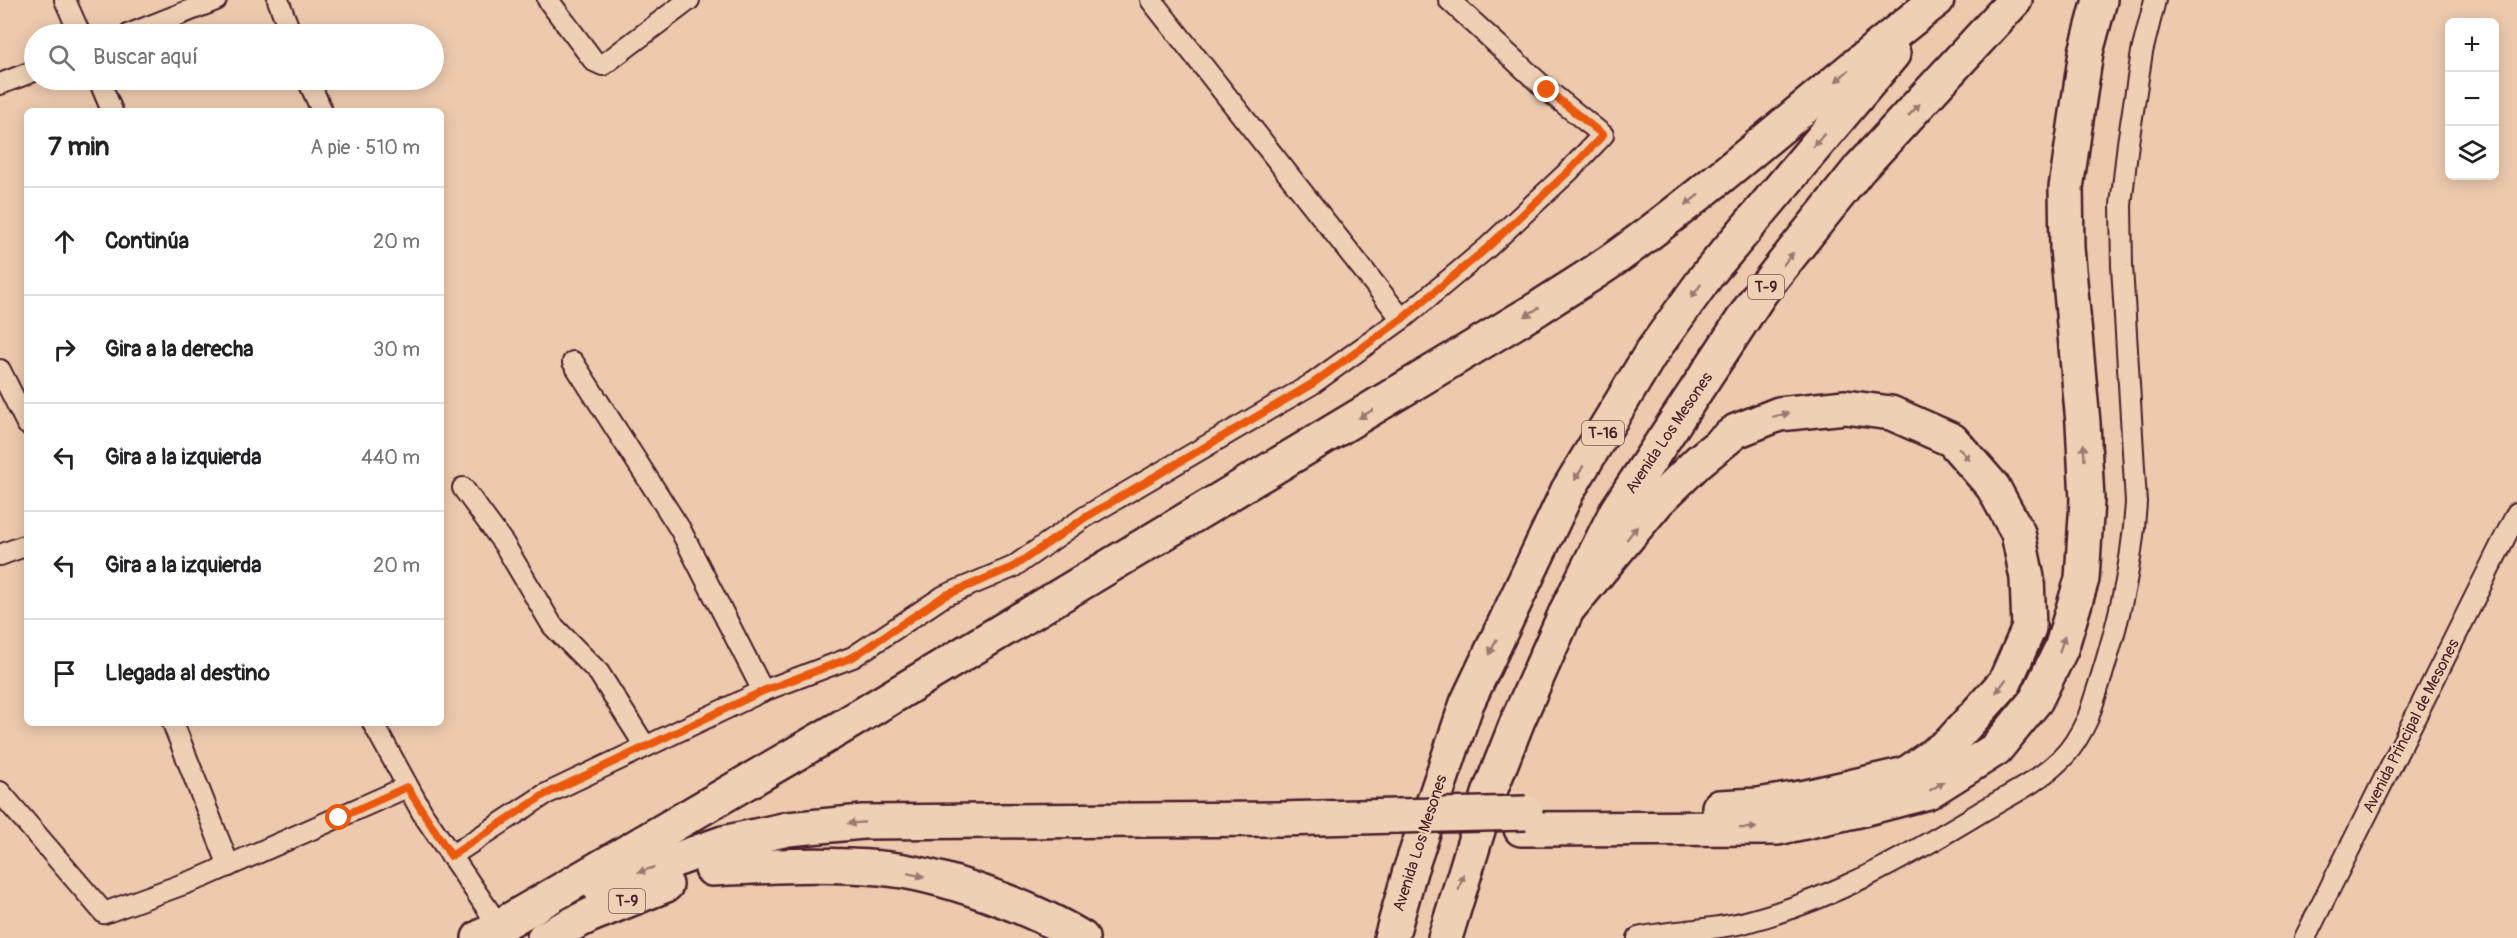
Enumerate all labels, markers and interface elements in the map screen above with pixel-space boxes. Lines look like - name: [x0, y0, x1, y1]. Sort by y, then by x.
- map controls: [2445, 18, 2499, 180]
- button: +: [2445, 18, 2499, 72]
- search box: [24, 24, 444, 90]
- icon: search: [45, 41, 78, 74]
- text: Buscar aquí: [93, 43, 198, 71]
- one-way arrow: [1835, 69, 1850, 82]
- button: −: [2445, 72, 2499, 126]
- route end: [1533, 76, 1559, 102]
- one-way arrow: [1906, 104, 1920, 118]
- button: layers: [2445, 126, 2499, 180]
- text: 7 min: [48, 131, 110, 163]
- one-way arrow: [1813, 132, 1826, 147]
- text: A pie · 510 m: [310, 135, 420, 160]
- one-way arrow: [1684, 193, 1699, 205]
- icon: ahead: [48, 225, 81, 258]
- text: Continúa: [105, 227, 189, 255]
- text: 20 m: [373, 229, 420, 254]
- one-way arrow: [1781, 251, 1794, 267]
- road number: T-9: [1748, 275, 1784, 299]
- one-way arrow: [1690, 283, 1702, 299]
- one-way arrow: [1524, 306, 1540, 317]
- icon: right: [48, 333, 81, 366]
- text: Gira a la derecha: [105, 335, 253, 363]
- text: 30 m: [373, 337, 420, 362]
- street label: Avenida Los Mesones: [1621, 368, 1717, 498]
- one-way arrow: [1358, 408, 1374, 419]
- one-way arrow: [1772, 409, 1791, 419]
- road number: T-16: [1582, 421, 1624, 445]
- icon: left: [48, 441, 81, 474]
- text: Gira a la izquierda: [105, 443, 262, 471]
- one-way arrow: [2080, 443, 2089, 462]
- text: 440 m: [361, 445, 420, 470]
- one-way arrow: [1957, 446, 1970, 461]
- one-way arrow: [1573, 464, 1584, 481]
- one-way arrow: [1625, 526, 1637, 541]
- icon: left: [48, 549, 81, 582]
- text: Gira a la izquierda: [105, 551, 262, 579]
- text: 20 m: [373, 553, 420, 578]
- one-way arrow: [2058, 635, 2068, 653]
- street label: Avenida Principal de Mesones: [2358, 636, 2464, 816]
- one-way arrow: [1488, 639, 1497, 656]
- icon: arrive: [48, 657, 81, 690]
- text: Llegada al destino: [105, 659, 270, 687]
- one-way arrow: [1995, 679, 2007, 694]
- street label: Avenida Los Mesones: [1389, 772, 1451, 914]
- one-way arrow: [1929, 781, 1945, 792]
- route start: [325, 804, 351, 830]
- one-way arrow: [846, 818, 865, 827]
- one-way arrow: [1738, 823, 1757, 833]
- one-way arrow: [637, 866, 655, 875]
- one-way arrow: [907, 871, 926, 880]
- one-way arrow: [1457, 873, 1466, 891]
- road number: T-9: [609, 889, 645, 913]

